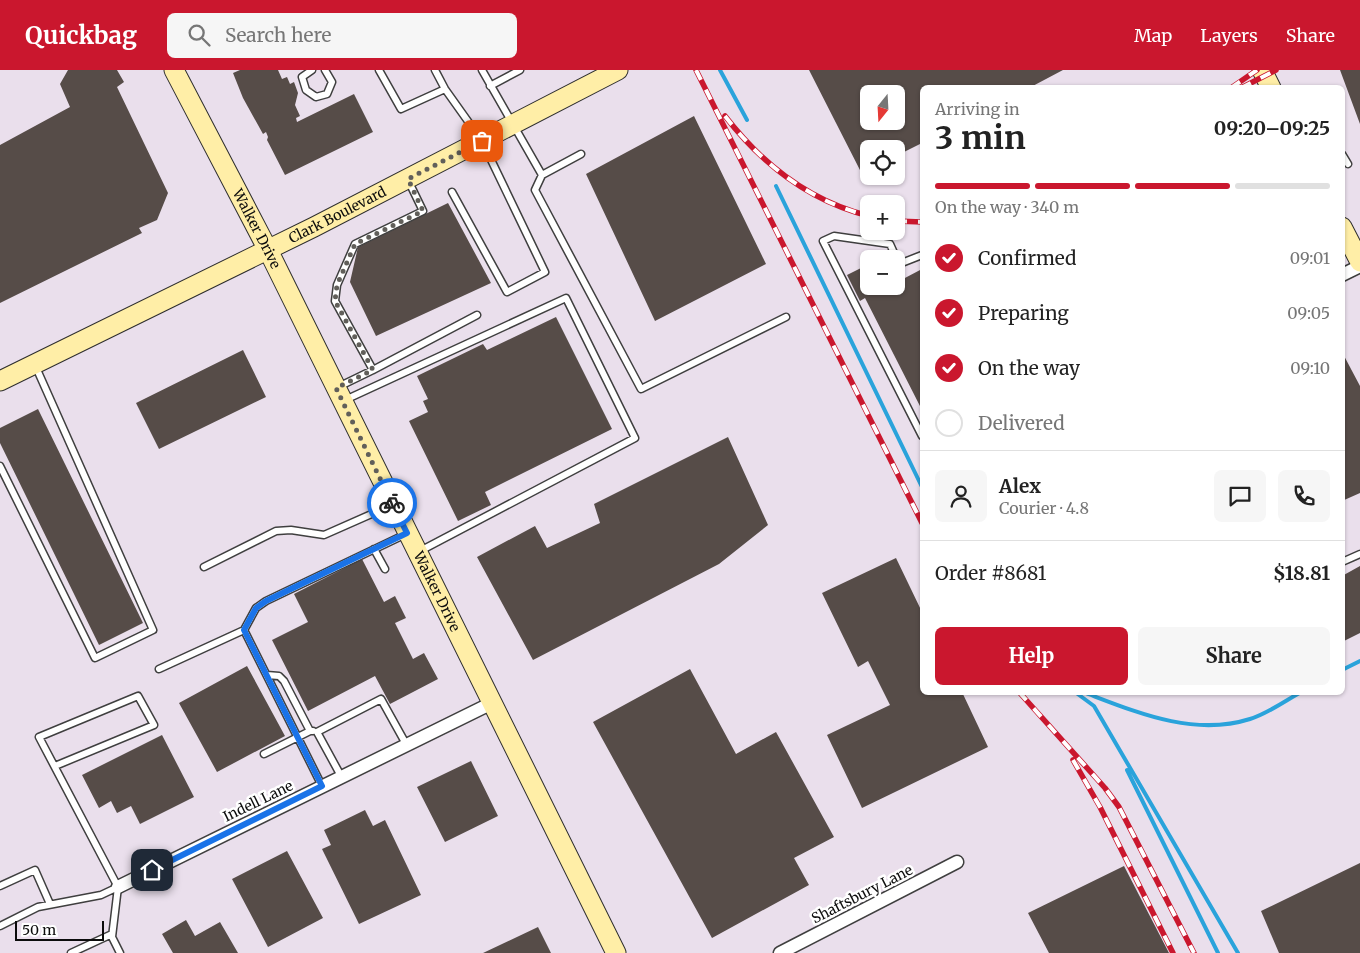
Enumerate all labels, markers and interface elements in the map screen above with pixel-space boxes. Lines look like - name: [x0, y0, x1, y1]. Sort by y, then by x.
- search box: [167, 13, 517, 58]
- text: Quickbag: [25, 20, 137, 51]
- icon: search: [185, 21, 213, 49]
- text: Search here: [225, 23, 331, 47]
- text: Map: [1134, 24, 1172, 47]
- text: Layers: [1200, 24, 1258, 47]
- text: Share: [1286, 24, 1335, 47]
- north arrow: [860, 85, 905, 130]
- map controls: [860, 85, 905, 295]
- text: Arriving in: [935, 99, 1020, 119]
- text: 09:20–09:25: [1214, 116, 1330, 140]
- text: 3 min: [935, 118, 1026, 158]
- pin: [461, 120, 503, 162]
- icon: bag: [468, 127, 496, 155]
- button: locate: [860, 140, 905, 185]
- street label: Clark Boulevard: [285, 182, 390, 247]
- street label: Walker Drive: [228, 185, 285, 272]
- button: +: [860, 195, 905, 240]
- text: On the way · 340 m: [935, 197, 1079, 217]
- icon: check: [935, 244, 963, 272]
- text: Confirmed: [978, 246, 1076, 270]
- text: 09:01: [1290, 248, 1330, 268]
- button: −: [860, 250, 905, 295]
- icon: check: [935, 299, 963, 327]
- text: Preparing: [978, 301, 1069, 325]
- text: 09:05: [1287, 303, 1330, 323]
- icon: check: [935, 354, 963, 382]
- text: On the way: [978, 356, 1080, 380]
- text: 09:10: [1290, 358, 1330, 378]
- text: Delivered: [978, 411, 1065, 435]
- button: person: [935, 470, 987, 522]
- button: chat: [1214, 470, 1266, 522]
- button: phone: [1278, 470, 1330, 522]
- text: Alex: [999, 474, 1041, 498]
- courier: [367, 478, 417, 528]
- icon: bike: [378, 489, 406, 517]
- text: Courier · 4.8: [999, 498, 1089, 518]
- street label: Walker Drive: [409, 547, 464, 634]
- text: Order #8681: [935, 561, 1046, 585]
- text: $18.81: [1273, 561, 1330, 585]
- button: Help: [935, 627, 1128, 685]
- button: Share: [1138, 627, 1330, 685]
- street label: Indell Lane: [220, 776, 296, 826]
- pin: [131, 849, 173, 891]
- icon: home: [138, 856, 166, 884]
- street label: Shaftsbury Lane: [808, 861, 916, 927]
- scale bar: [15, 918, 104, 941]
- text: 50 m: [22, 921, 56, 939]

